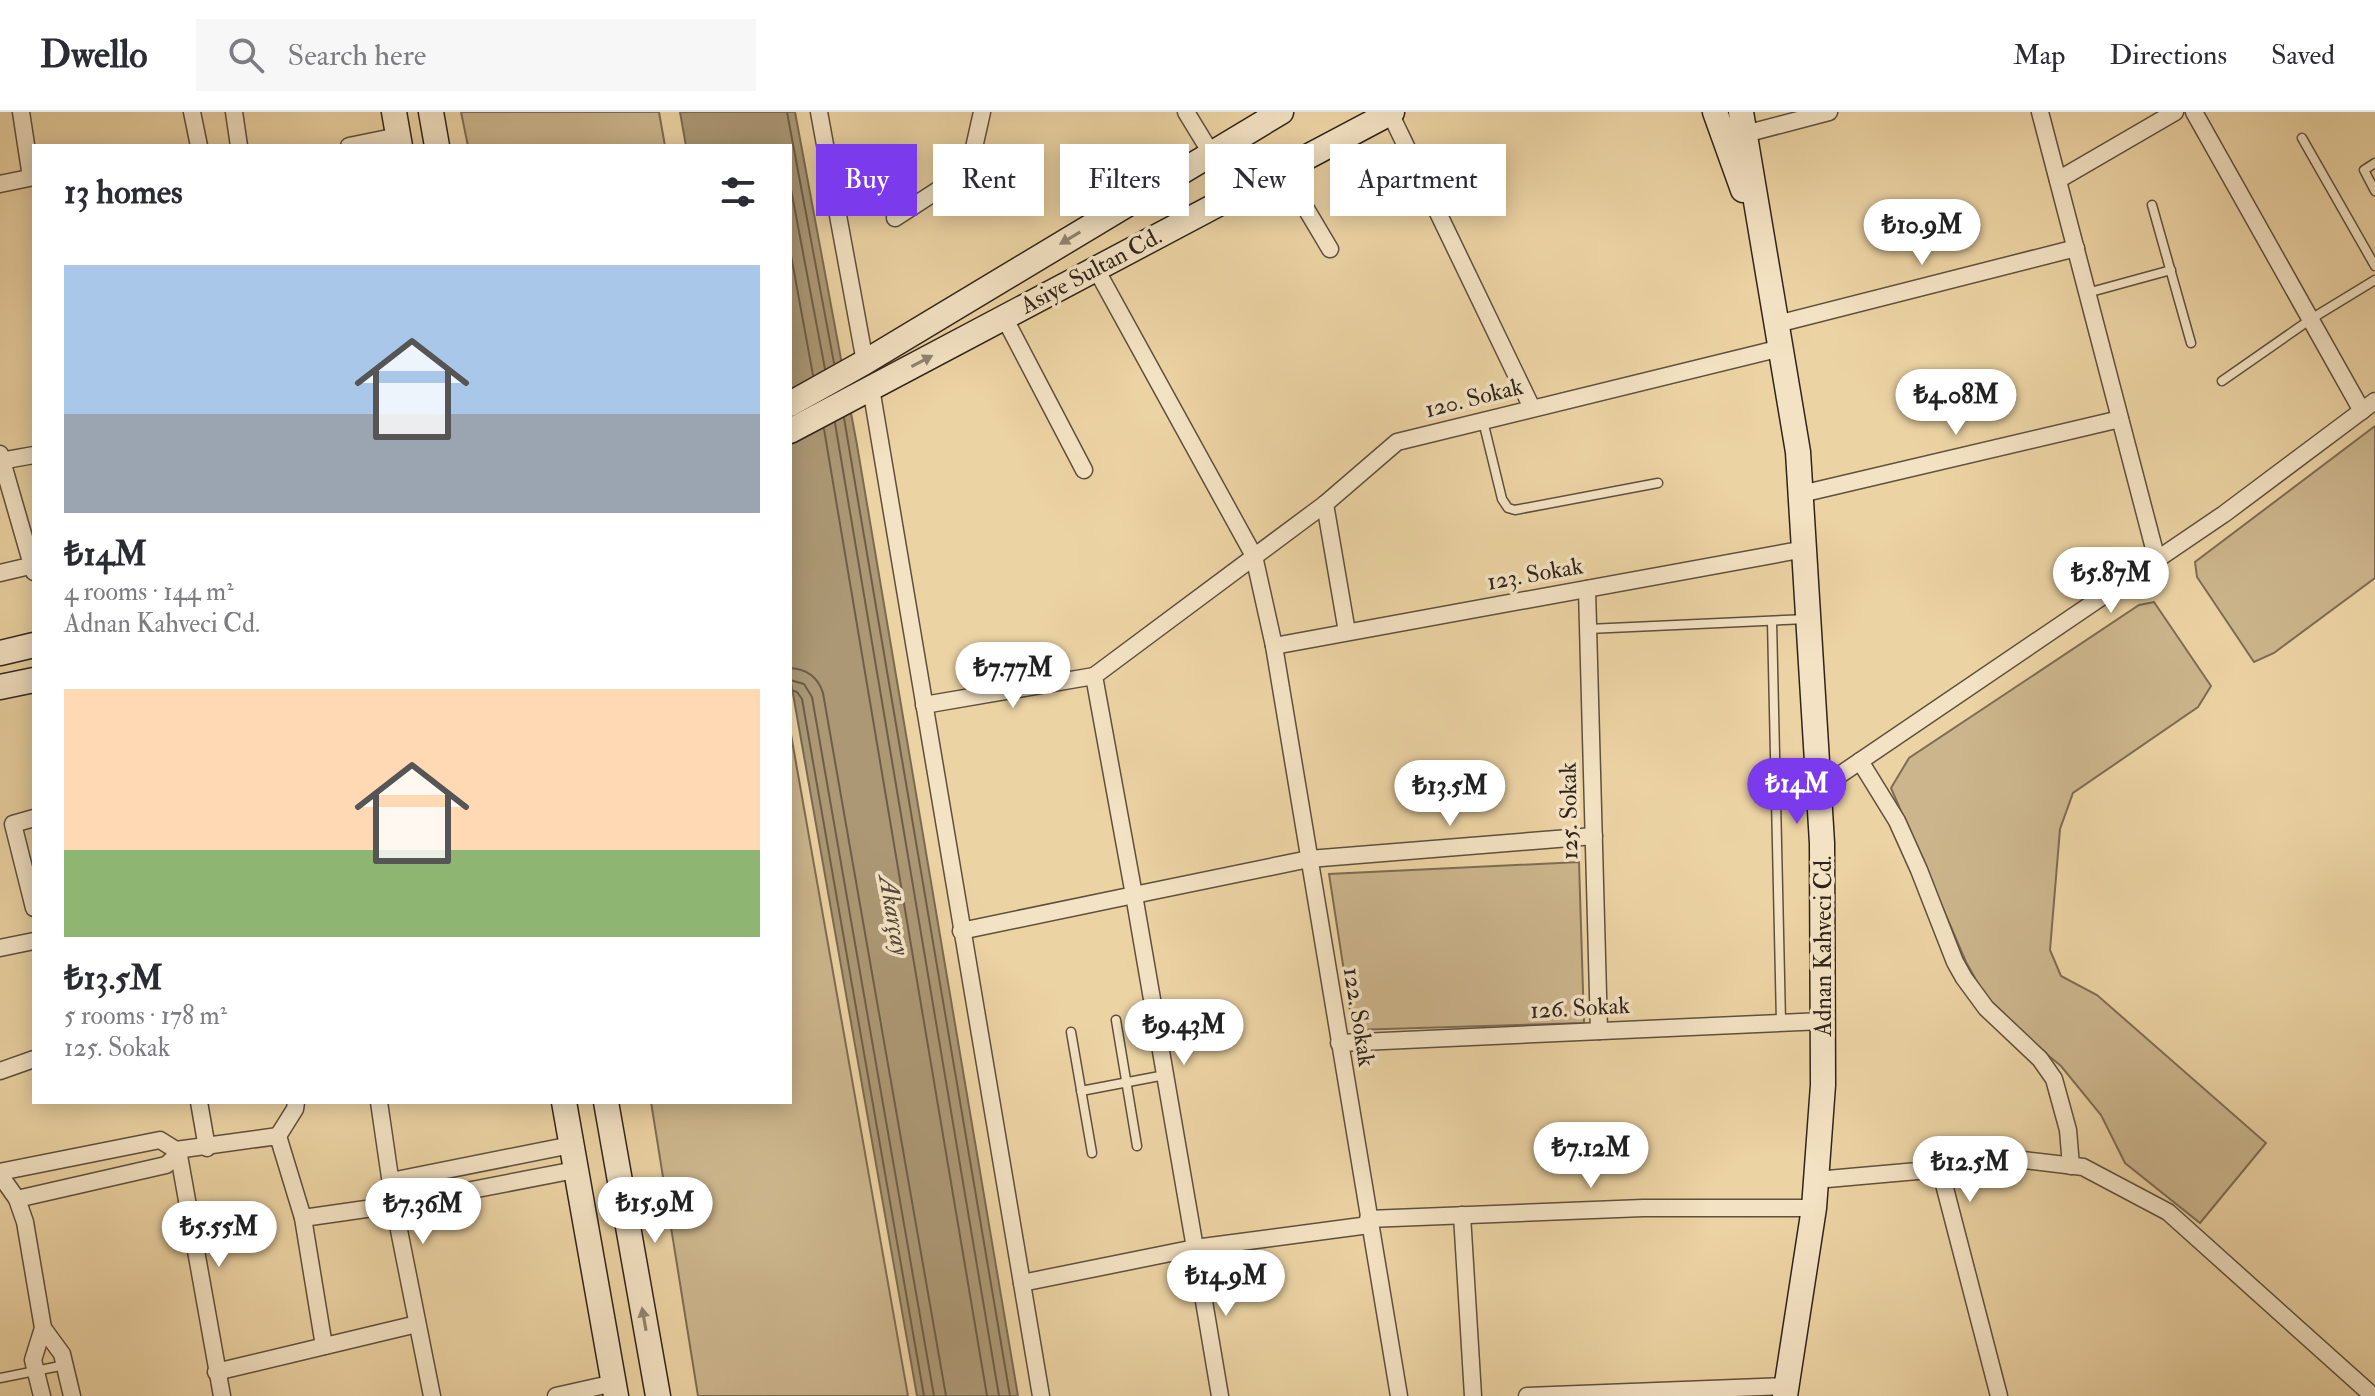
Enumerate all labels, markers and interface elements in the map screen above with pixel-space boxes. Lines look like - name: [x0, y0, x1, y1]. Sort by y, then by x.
- search box: [196, 19, 756, 91]
- text: Dwello: [40, 31, 148, 79]
- icon: search: [224, 33, 268, 77]
- text: Search here: [288, 37, 426, 74]
- text: Map: [2013, 38, 2066, 73]
- text: Directions: [2110, 38, 2227, 73]
- text: Saved: [2271, 38, 2335, 73]
- chip: Buy: [816, 144, 917, 216]
- chip: Rent: [933, 144, 1044, 216]
- chip: Filters: [1060, 144, 1189, 216]
- chip: New: [1205, 144, 1314, 216]
- chip: Apartment: [1330, 144, 1506, 216]
- icon: filters: [716, 170, 760, 214]
- text: 13 homes: [64, 171, 183, 214]
- pin: ₺10.9M: [1857, 199, 1987, 267]
- text: ₺10.9M: [1882, 209, 1962, 241]
- street label: Asiye Sultan Cd.: [1014, 221, 1167, 322]
- one-way arrow: [1059, 231, 1081, 245]
- icon: home: [340, 317, 484, 461]
- one-way arrow: [910, 354, 933, 368]
- pin: ₺4.08M: [1891, 369, 2021, 437]
- street label: 120. Sokak: [1422, 371, 1527, 425]
- text: ₺4.08M: [1913, 379, 1999, 411]
- text: ₺14M: [64, 533, 147, 576]
- pin: ₺5.87M: [2046, 547, 2176, 615]
- street label: 123. Sokak: [1484, 550, 1586, 598]
- text: ₺5.87M: [2071, 557, 2151, 589]
- text: 4 rooms · 144 m²: [64, 576, 234, 608]
- text: Adnan Kahveci Cd.: [64, 608, 260, 640]
- pin: ₺7.77M: [948, 642, 1078, 710]
- text: ₺7.77M: [973, 652, 1053, 684]
- icon: home: [340, 741, 484, 885]
- pin: ₺14M: [1750, 758, 1844, 826]
- pin: ₺13.5M: [1385, 760, 1515, 828]
- street label: 125. Sokak: [1553, 761, 1585, 860]
- text: ₺14M: [1765, 768, 1829, 800]
- text: ₺13.5M: [1412, 770, 1488, 802]
- street label: Adnan Kahveci Cd.: [1808, 856, 1839, 1037]
- water label: Akarçay: [871, 869, 917, 958]
- text: ₺13.5M: [64, 957, 163, 1000]
- street label: 122. Sokak: [1336, 965, 1382, 1069]
- street label: 126. Sokak: [1529, 990, 1631, 1026]
- pin: ₺9.43M: [1119, 999, 1249, 1067]
- text: 5 rooms · 178 m²: [64, 1000, 227, 1032]
- text: ₺9.43M: [1143, 1009, 1225, 1041]
- text: 125. Sokak: [64, 1032, 170, 1064]
- pin: ₺7.12M: [1526, 1122, 1656, 1190]
- text: ₺7.12M: [1552, 1132, 1630, 1164]
- pin: ₺12.5M: [1905, 1136, 2035, 1204]
- text: ₺12.5M: [1931, 1146, 2009, 1178]
- pin: ₺15.9M: [590, 1177, 720, 1245]
- pin: ₺7.36M: [358, 1178, 488, 1246]
- text: ₺15.9M: [616, 1187, 694, 1219]
- text: ₺7.36M: [383, 1188, 463, 1220]
- pin: ₺5.55M: [154, 1201, 284, 1269]
- text: ₺5.55M: [180, 1211, 258, 1243]
- pin: ₺14.9M: [1161, 1250, 1291, 1318]
- text: ₺14.9M: [1185, 1260, 1267, 1292]
- one-way arrow: [638, 1306, 650, 1331]

